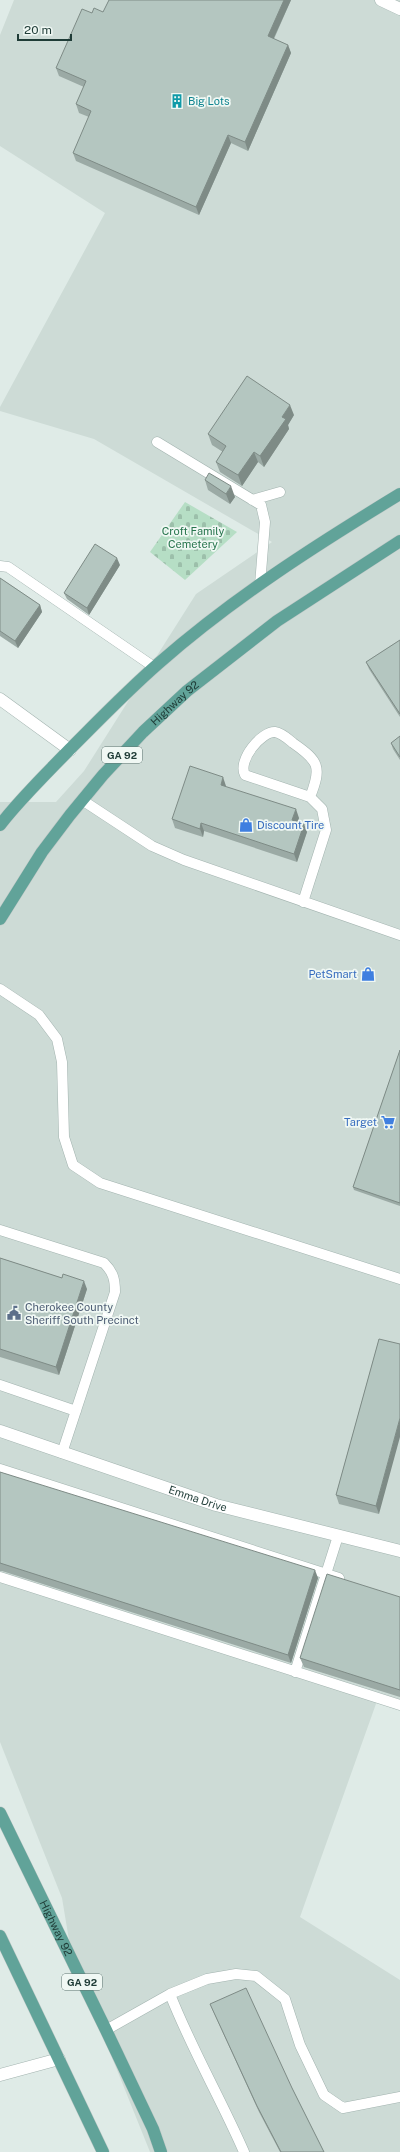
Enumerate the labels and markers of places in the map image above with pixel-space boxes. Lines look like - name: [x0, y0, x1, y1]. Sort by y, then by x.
- building icon: Big Lots: [169, 93, 185, 109]
- place label: Big Lots: [188, 95, 230, 107]
- shop icon: Discount Tire: [238, 817, 254, 833]
- place label: Discount Tire: [257, 819, 324, 831]
- shop icon: PetSmart: [360, 966, 376, 982]
- place label: PetSmart: [308, 968, 357, 980]
- supermarket icon: Target: [380, 1114, 396, 1130]
- place label: Target: [344, 1116, 377, 1128]
- place label: Cherokee County Sheriff South Precinct: [25, 1301, 139, 1326]
- public building icon: Cherokee County Sheriff South Precinct: [6, 1305, 22, 1321]

